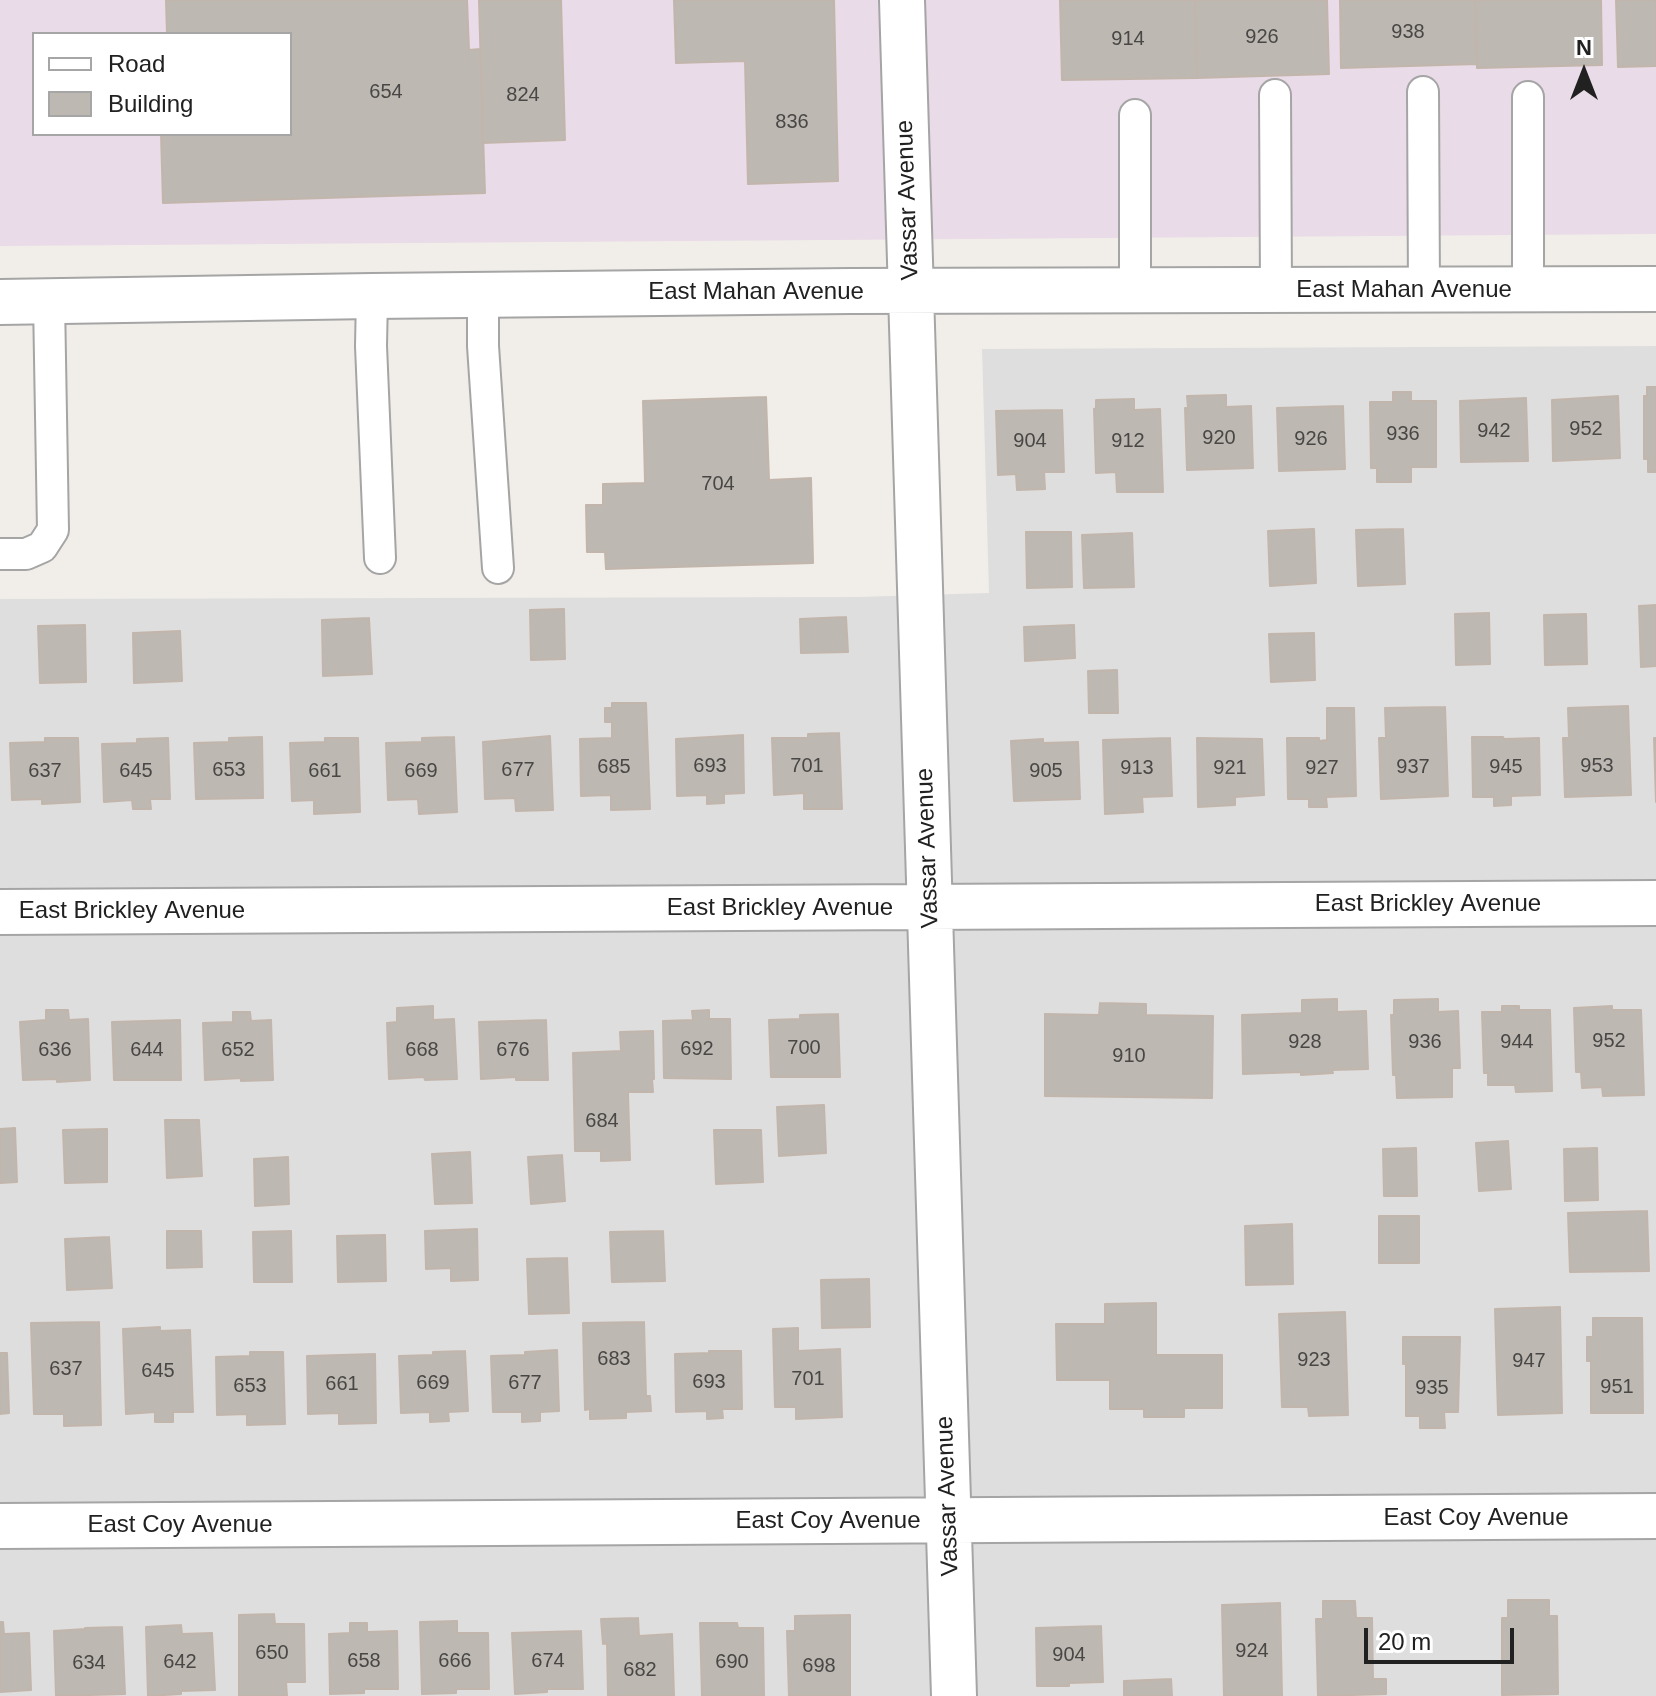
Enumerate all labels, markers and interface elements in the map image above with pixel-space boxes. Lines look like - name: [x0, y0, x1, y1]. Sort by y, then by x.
- house number: 938: [1391, 20, 1425, 44]
- house number: 926: [1245, 25, 1279, 49]
- house number: 914: [1111, 27, 1145, 51]
- legend: [32, 32, 292, 136]
- north arrow: [1544, 32, 1624, 112]
- text: N: [1576, 35, 1592, 60]
- text: Road: [108, 50, 165, 77]
- house number: 654: [369, 80, 403, 104]
- house number: 824: [506, 83, 540, 107]
- text: Building: [108, 90, 193, 117]
- house number: 836: [775, 110, 809, 134]
- street label: Vassar Avenue: [891, 119, 925, 281]
- street label: East Mahan Avenue: [1296, 276, 1512, 304]
- street label: East Mahan Avenue: [648, 278, 864, 306]
- house number: 952: [1569, 417, 1603, 441]
- house number: 942: [1477, 419, 1511, 443]
- house number: 936: [1386, 422, 1420, 446]
- house number: 920: [1202, 426, 1236, 450]
- house number: 926: [1294, 427, 1328, 451]
- house number: 904: [1013, 429, 1047, 453]
- house number: 912: [1111, 429, 1145, 453]
- house number: 704: [701, 472, 735, 496]
- house number: 693: [693, 754, 727, 778]
- house number: 701: [790, 754, 824, 778]
- house number: 953: [1580, 754, 1614, 778]
- house number: 685: [597, 755, 631, 779]
- house number: 937: [1396, 755, 1430, 779]
- house number: 945: [1489, 755, 1523, 779]
- house number: 913: [1120, 756, 1154, 780]
- house number: 921: [1213, 756, 1247, 780]
- house number: 927: [1305, 756, 1339, 780]
- house number: 653: [212, 758, 246, 782]
- house number: 677: [501, 758, 535, 782]
- house number: 637: [28, 759, 62, 783]
- house number: 645: [119, 759, 153, 783]
- house number: 661: [308, 759, 342, 783]
- house number: 669: [404, 759, 438, 783]
- house number: 905: [1029, 759, 1063, 783]
- street label: Vassar Avenue: [911, 767, 945, 929]
- street label: East Brickley Avenue: [1315, 890, 1541, 918]
- street label: East Brickley Avenue: [667, 894, 893, 922]
- street label: East Brickley Avenue: [19, 897, 245, 925]
- house number: 952: [1592, 1029, 1626, 1053]
- house number: 928: [1288, 1030, 1322, 1054]
- house number: 936: [1408, 1030, 1442, 1054]
- house number: 944: [1500, 1030, 1534, 1054]
- house number: 700: [787, 1036, 821, 1060]
- house number: 692: [680, 1037, 714, 1061]
- house number: 636: [38, 1038, 72, 1062]
- house number: 644: [130, 1038, 164, 1062]
- house number: 652: [221, 1038, 255, 1062]
- house number: 668: [405, 1038, 439, 1062]
- house number: 676: [496, 1038, 530, 1062]
- house number: 910: [1112, 1044, 1146, 1068]
- house number: 684: [585, 1109, 619, 1133]
- house number: 683: [597, 1347, 631, 1371]
- house number: 923: [1297, 1348, 1331, 1372]
- house number: 947: [1512, 1349, 1546, 1373]
- house number: 637: [49, 1357, 83, 1381]
- house number: 645: [141, 1359, 175, 1383]
- house number: 701: [791, 1367, 825, 1391]
- house number: 693: [692, 1370, 726, 1394]
- house number: 669: [416, 1371, 450, 1395]
- house number: 677: [508, 1371, 542, 1395]
- house number: 661: [325, 1372, 359, 1396]
- house number: 653: [233, 1374, 267, 1398]
- house number: 951: [1600, 1375, 1634, 1399]
- house number: 935: [1415, 1376, 1449, 1400]
- street label: Vassar Avenue: [931, 1415, 965, 1577]
- street label: East Coy Avenue: [1383, 1504, 1569, 1532]
- street label: East Coy Avenue: [735, 1507, 921, 1535]
- street label: East Coy Avenue: [87, 1511, 273, 1539]
- scale bar: [1368, 1612, 1518, 1662]
- text: 20 m: [1378, 1628, 1431, 1655]
- house number: 924: [1235, 1639, 1269, 1663]
- house number: 650: [255, 1641, 289, 1665]
- house number: 904: [1052, 1643, 1086, 1667]
- house number: 658: [347, 1649, 381, 1673]
- house number: 666: [438, 1649, 472, 1673]
- house number: 674: [531, 1649, 565, 1673]
- house number: 642: [163, 1650, 197, 1674]
- house number: 690: [715, 1650, 749, 1674]
- house number: 634: [72, 1651, 106, 1675]
- house number: 698: [802, 1654, 836, 1678]
- house number: 682: [623, 1658, 657, 1682]

